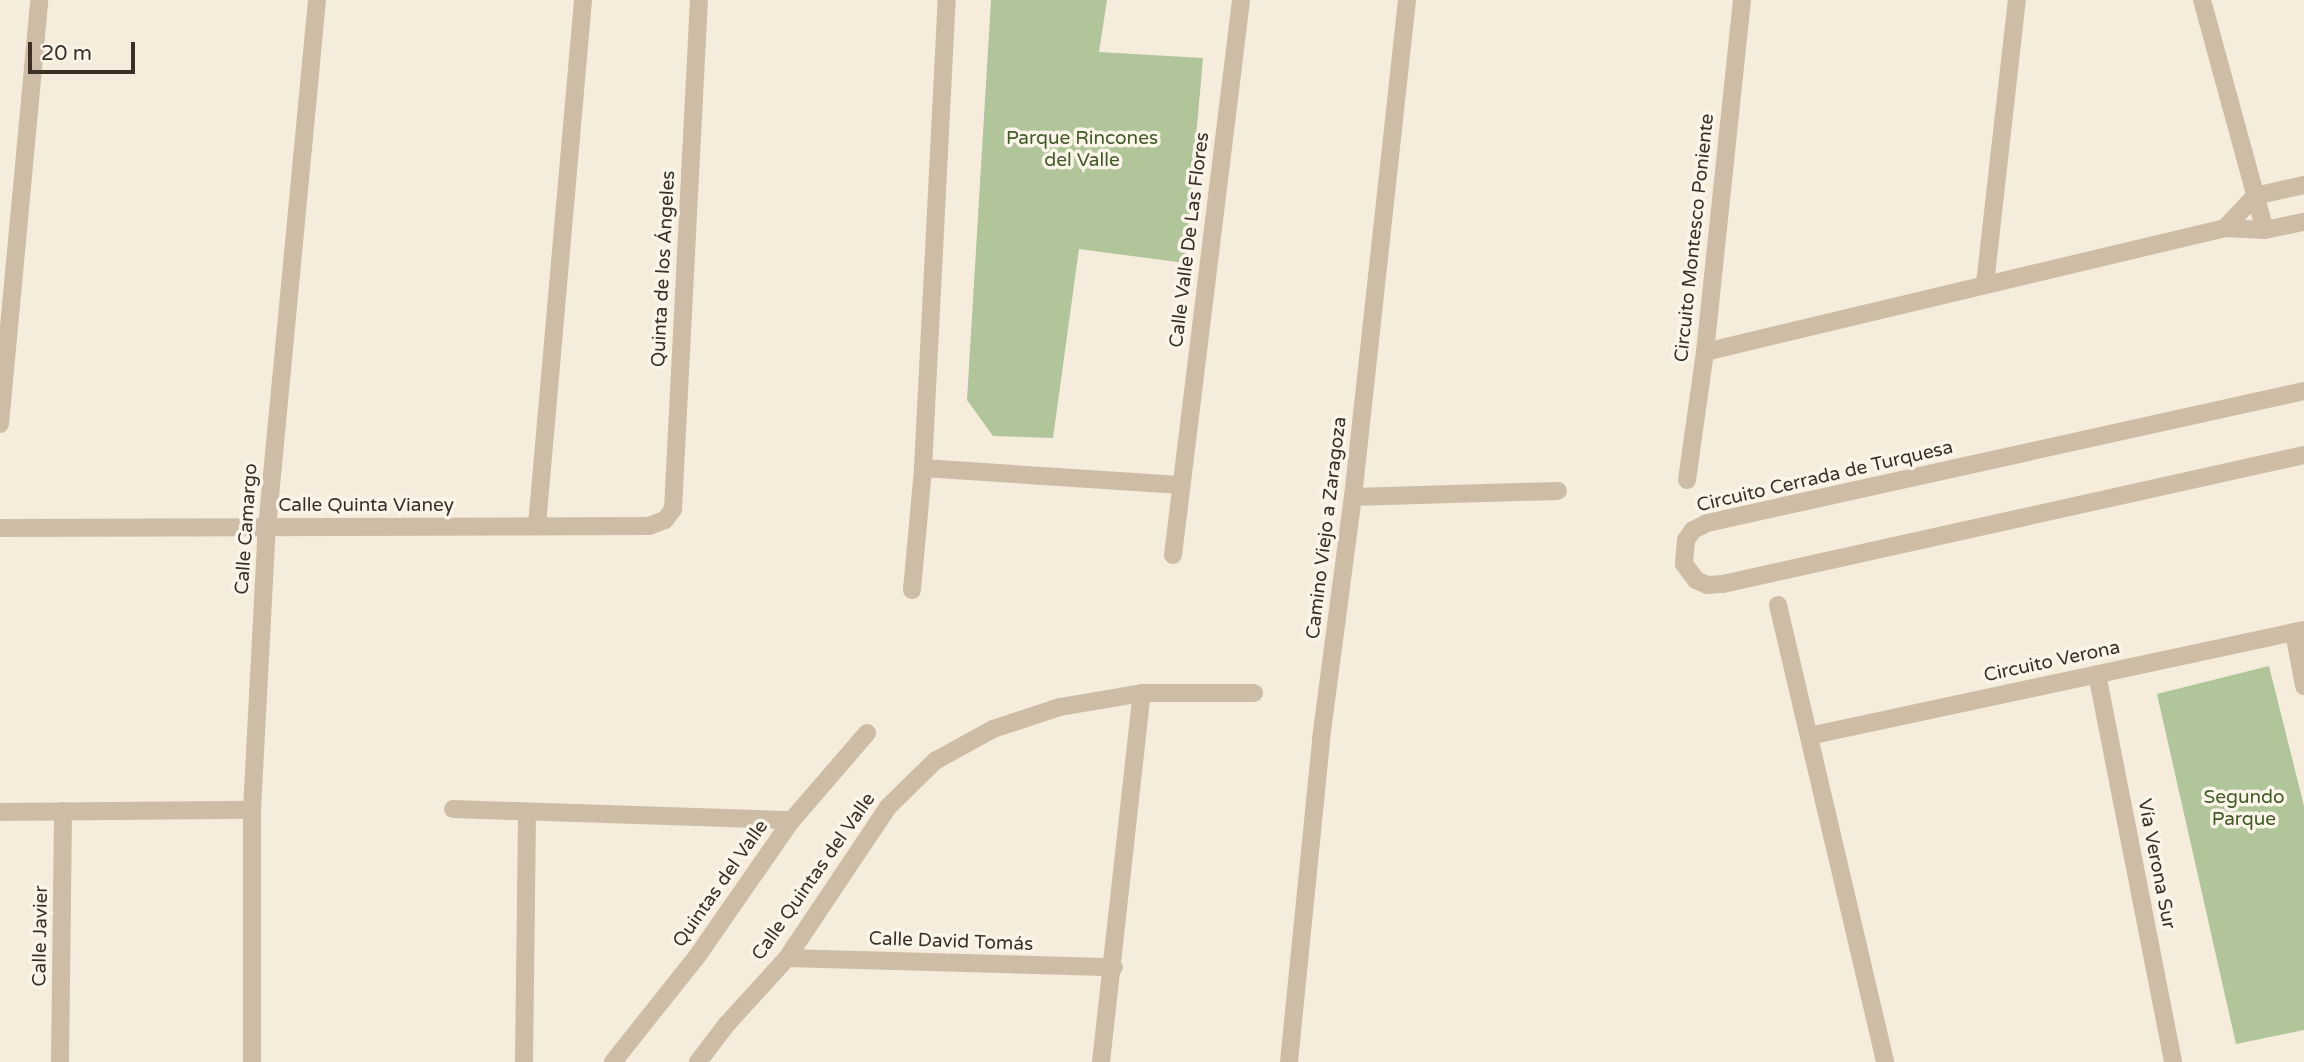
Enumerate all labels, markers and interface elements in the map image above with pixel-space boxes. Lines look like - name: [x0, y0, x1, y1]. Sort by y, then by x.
- scale bar: [32, 28, 138, 72]
- text: 20 m: [41, 41, 92, 66]
- street label: Circuito Montesco Poniente: [1671, 113, 1719, 363]
- park label: Parque Rincones del Valle: [1006, 128, 1158, 172]
- street label: Calle Valle De Las Flores: [1165, 131, 1215, 349]
- street label: Quinta de los Ángeles: [647, 170, 681, 368]
- street label: Camino Viejo a Zaragoza: [1302, 415, 1352, 641]
- street label: Circuito Cerrada de Turquesa: [1695, 436, 1955, 518]
- street label: Calle Camargo: [231, 463, 263, 595]
- street label: Calle Quinta Vianey: [278, 495, 454, 517]
- street label: Circuito Verona: [1982, 636, 2122, 688]
- park label: Segundo Parque: [2203, 787, 2285, 831]
- street label: Calle Quintas del Valle: [747, 789, 881, 965]
- street label: Vía Verona Sur: [2132, 797, 2180, 931]
- street label: Quintas del Valle: [669, 816, 773, 952]
- street label: Calle Javier: [29, 885, 53, 987]
- street label: Calle David Tomás: [868, 928, 1034, 956]

